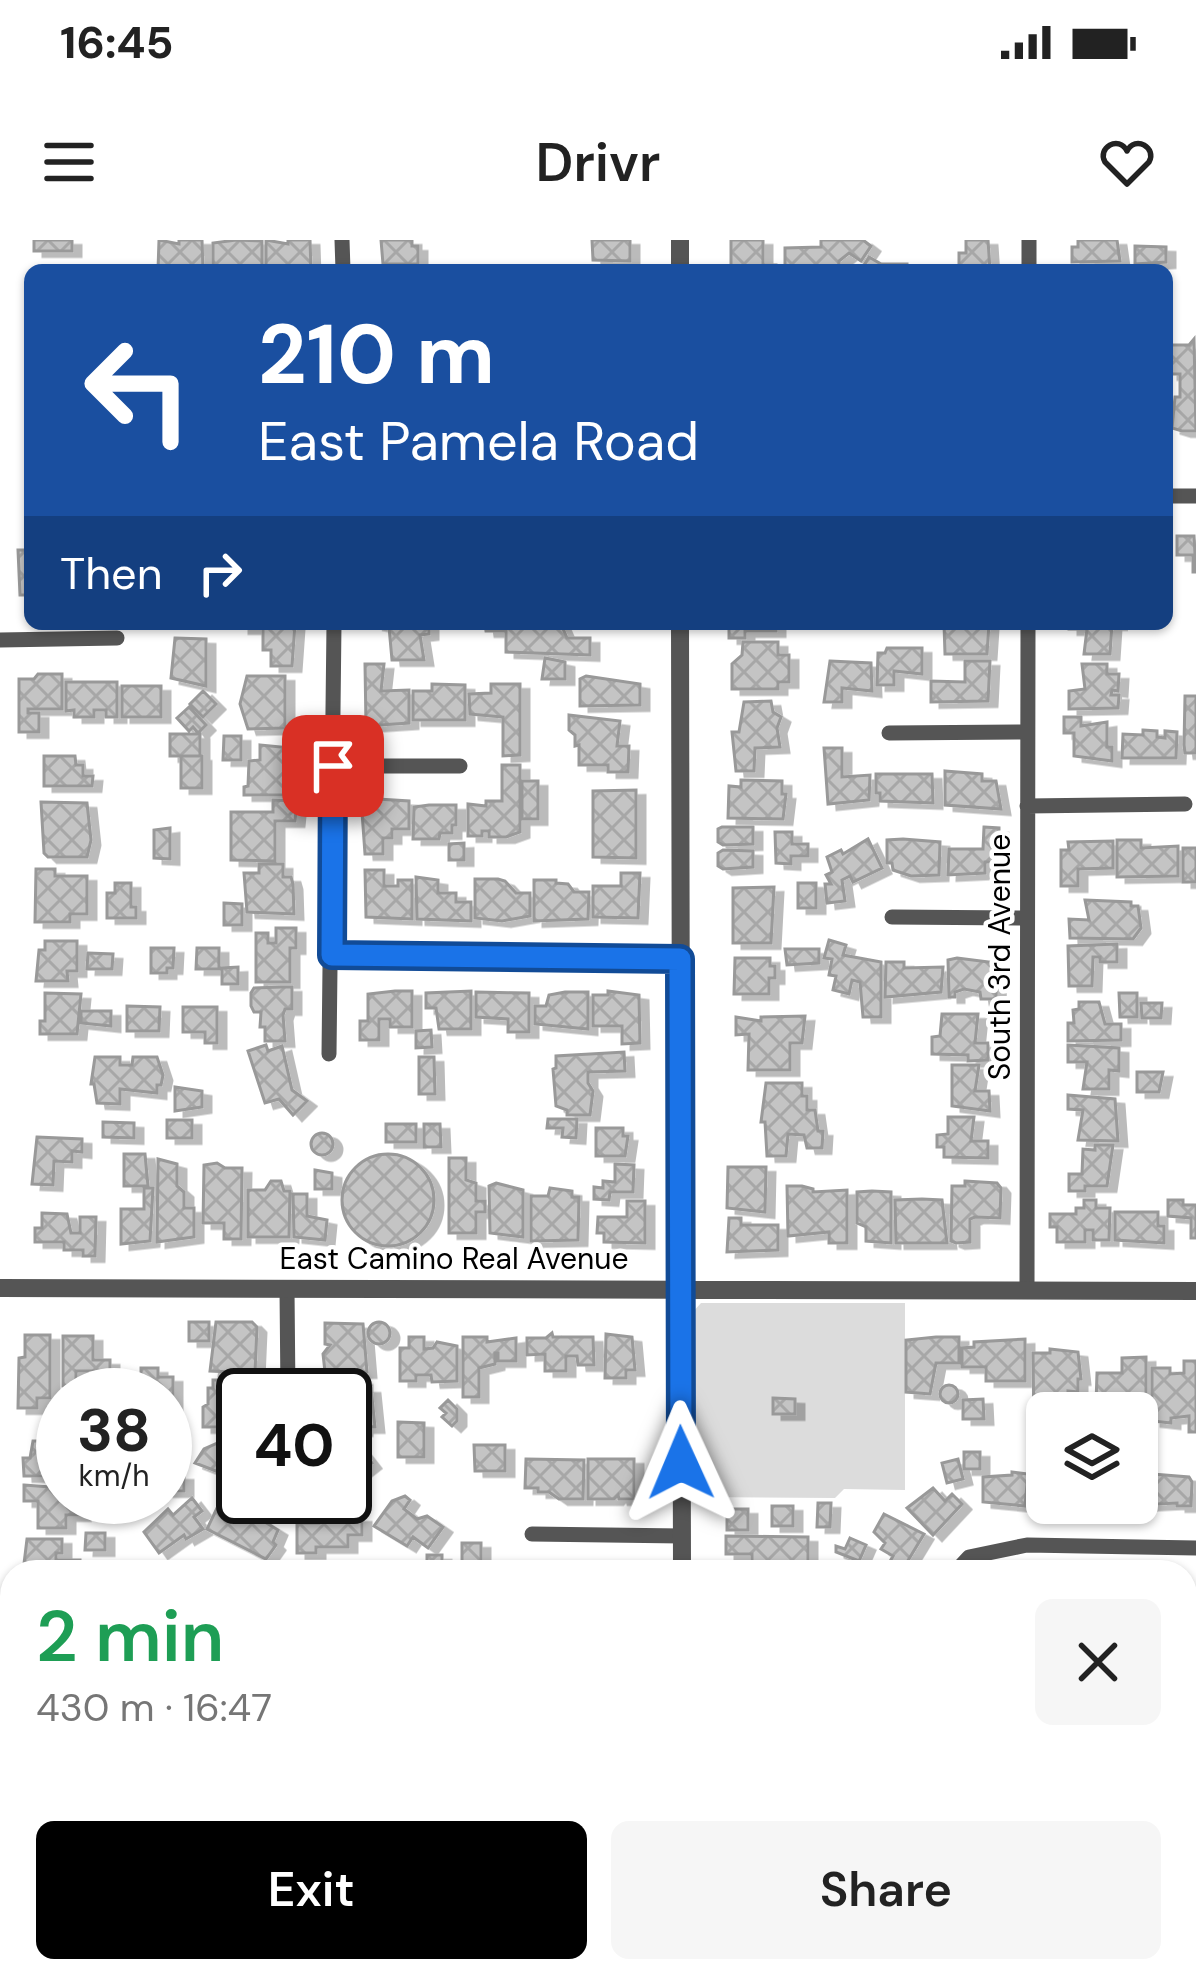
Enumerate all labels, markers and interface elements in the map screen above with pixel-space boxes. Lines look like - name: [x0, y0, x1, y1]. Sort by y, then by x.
- text: 16:45: [60, 13, 174, 72]
- text: Drivr: [536, 127, 660, 198]
- icon: menu: [36, 129, 102, 195]
- icon: heart: [1094, 129, 1160, 195]
- text: 210 m: [258, 300, 495, 409]
- icon: left: [60, 312, 216, 468]
- text: East Pamela Road: [258, 406, 699, 477]
- icon: right: [187, 540, 253, 606]
- text: Then: [60, 544, 163, 603]
- pin: [282, 715, 384, 817]
- icon: arrive: [300, 733, 366, 799]
- street label: South 3rd Avenue: [980, 834, 1019, 1080]
- street label: East Camino Real Avenue: [279, 1239, 629, 1278]
- speed limit sign: 40: [216, 1368, 372, 1524]
- text: 38: [77, 1391, 151, 1470]
- map controls: [1026, 1392, 1158, 1524]
- button: layers: [1026, 1392, 1158, 1524]
- position arrow: [618, 1400, 744, 1526]
- text: km/h: [79, 1456, 149, 1495]
- text: 2 min: [36, 1590, 224, 1683]
- button: close: [1035, 1599, 1161, 1725]
- text: 430 m · 16:47: [36, 1682, 272, 1733]
- button: Exit: [36, 1821, 587, 1959]
- button: Share: [611, 1821, 1161, 1959]

